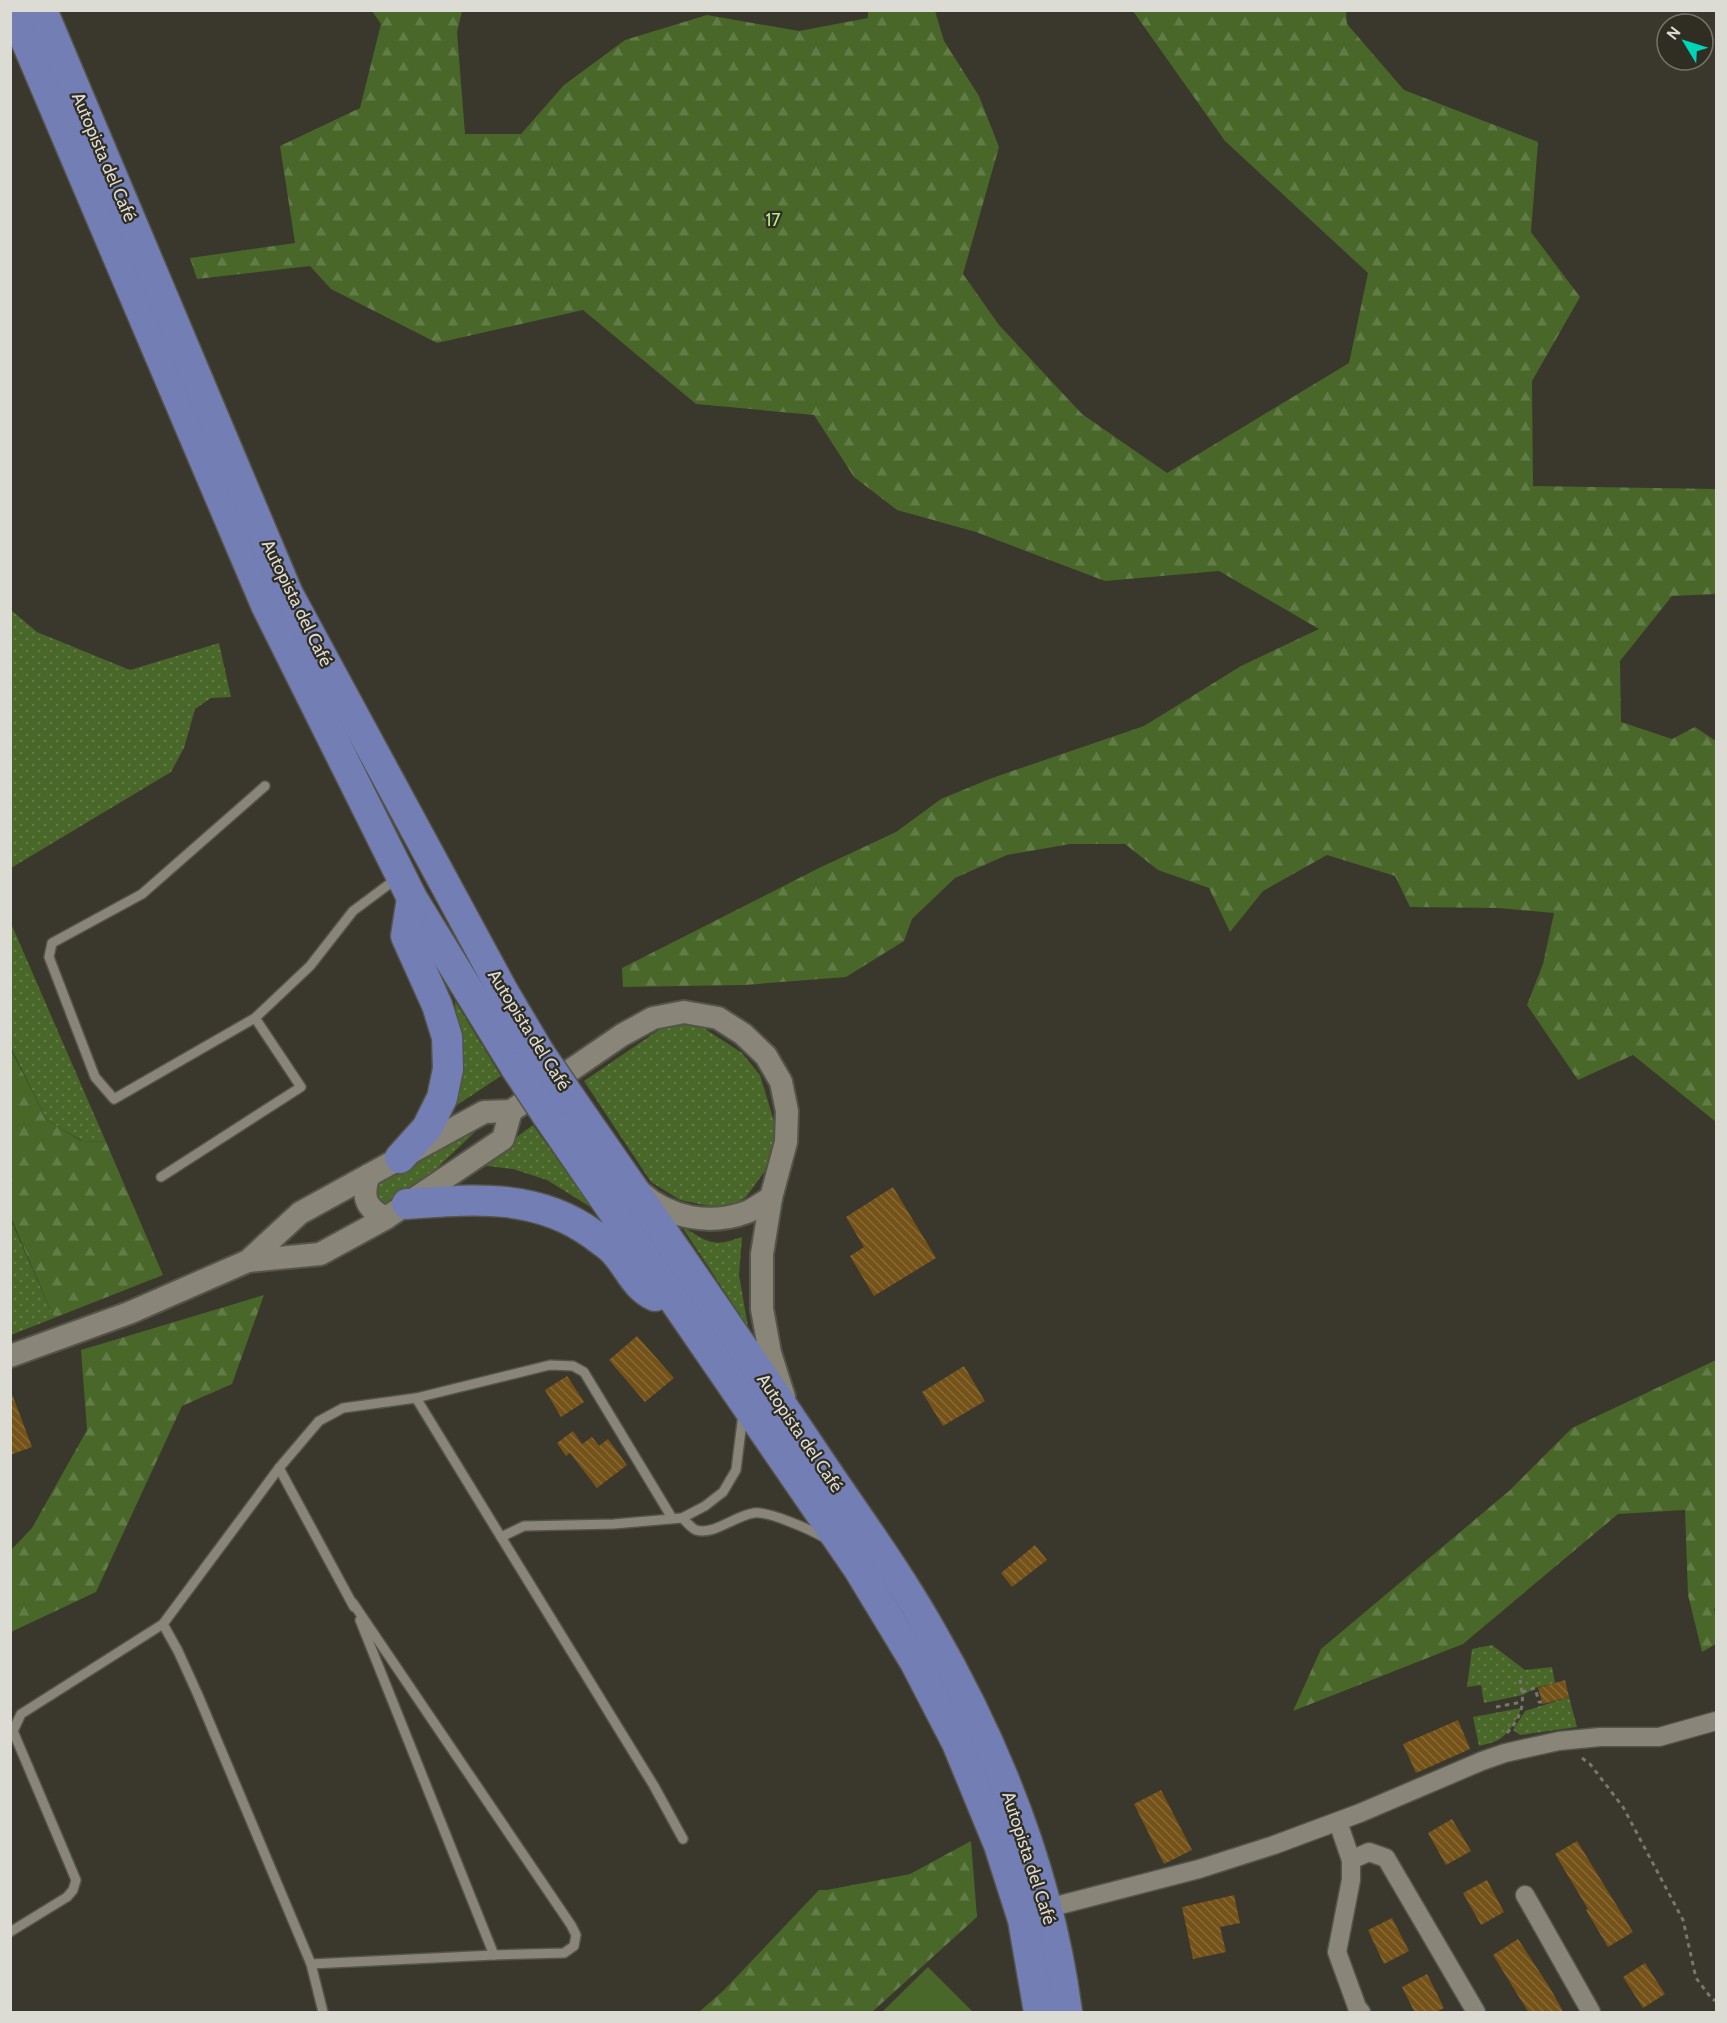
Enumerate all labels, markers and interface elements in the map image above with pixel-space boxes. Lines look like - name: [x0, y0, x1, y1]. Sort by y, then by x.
- north arrow: [1655, 12, 1715, 72]
- text: N: [1663, 23, 1685, 43]
- street label: Autopista del Café: [67, 89, 141, 225]
- park label: 17: [766, 209, 780, 231]
- street label: Autopista del Café: [257, 536, 337, 670]
- street label: Autopista del Café: [483, 965, 575, 1095]
- street label: Autopista del Café: [752, 1369, 848, 1497]
- street label: Autopista del Café: [997, 1789, 1061, 1927]

